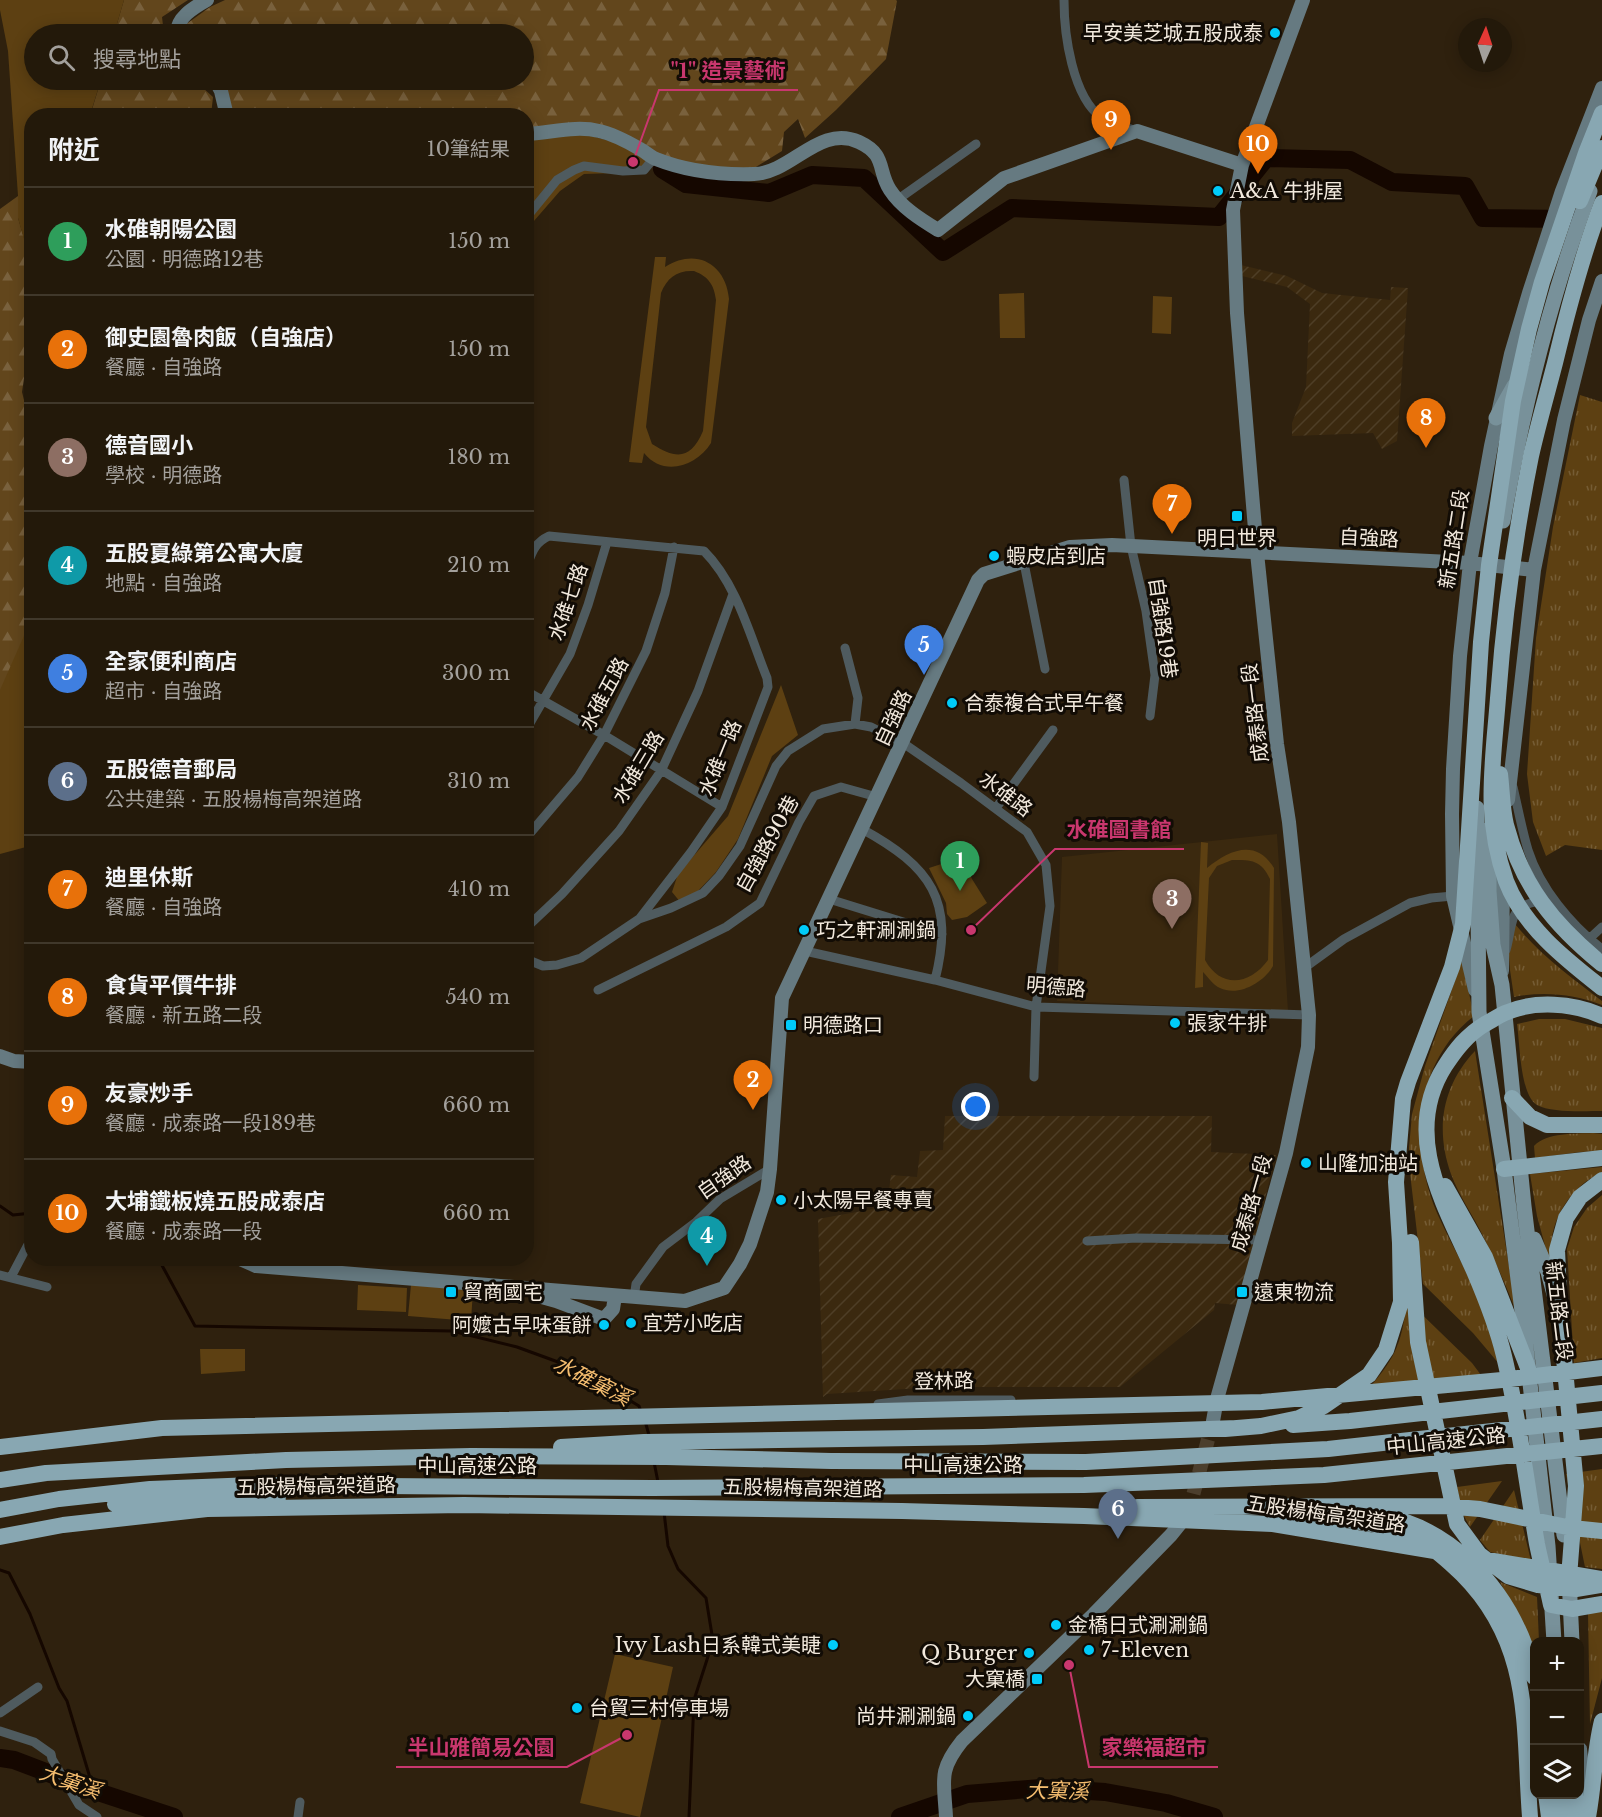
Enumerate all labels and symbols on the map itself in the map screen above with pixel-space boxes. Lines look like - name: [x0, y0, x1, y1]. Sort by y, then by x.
- north arrow: [1458, 18, 1512, 72]
- place label: 早安美芝城五股成泰: [1083, 21, 1263, 45]
- marker: 早安美芝城五股成泰: [1268, 26, 1282, 40]
- callout: "1" 造景藝術: [659, 51, 798, 90]
- text: "1" 造景藝術: [671, 58, 785, 84]
- pin: 9: [1092, 100, 1130, 150]
- pin: 10: [1238, 124, 1278, 174]
- place label: A&A 牛排屋: [1229, 179, 1343, 203]
- marker: A&A 牛排屋: [1211, 184, 1225, 198]
- pin: 8: [1406, 398, 1446, 448]
- pin: 7: [1152, 484, 1192, 534]
- street label: 新五路二段: [1434, 488, 1474, 590]
- marker: 明日世界: [1230, 509, 1244, 523]
- street label: 自強路: [1338, 524, 1400, 552]
- place label: 明日世界: [1197, 526, 1277, 550]
- place label: 蝦皮店到店: [1006, 544, 1106, 568]
- marker: 蝦皮店到店: [987, 549, 1001, 563]
- street label: 水碓七路: [544, 560, 592, 644]
- street label: 自強路19巷: [1144, 576, 1182, 680]
- pin: 5: [904, 626, 944, 675]
- street label: 水碓五路: [575, 653, 633, 735]
- street label: 成泰路一段: [1237, 662, 1273, 764]
- street label: 自強路: [869, 686, 917, 750]
- place label: 合泰複合式早午餐: [964, 691, 1124, 715]
- marker: 合泰複合式早午餐: [945, 696, 959, 710]
- street label: 水碓一路: [694, 716, 746, 800]
- street label: 水碓三路: [607, 727, 669, 807]
- street label: 水碓路: [975, 766, 1037, 822]
- street label: 自強路90巷: [731, 791, 803, 897]
- callout: 水碓圖書館: [1055, 810, 1184, 849]
- text: 水碓圖書館: [1067, 817, 1172, 843]
- pin: 1: [940, 842, 980, 891]
- pin: 3: [1152, 880, 1192, 929]
- place label: 巧之軒涮涮鍋: [816, 918, 936, 942]
- marker: 巧之軒涮涮鍋: [797, 923, 811, 937]
- street label: 明德路: [1025, 972, 1087, 1002]
- place label: 張家牛排: [1187, 1011, 1267, 1035]
- place label: 明德路口: [803, 1013, 883, 1037]
- marker: 張家牛排: [1168, 1016, 1182, 1030]
- marker: 明德路口: [784, 1018, 798, 1032]
- pin: 2: [734, 1060, 772, 1110]
- your location: [961, 1092, 990, 1121]
- street label: 自強路: [693, 1150, 755, 1204]
- place label: 山隆加油站: [1318, 1151, 1418, 1175]
- street label: 成泰路一段: [1226, 1152, 1276, 1254]
- marker: 山隆加油站: [1299, 1156, 1313, 1170]
- place label: 小太陽早餐專賣: [793, 1188, 933, 1212]
- marker: 小太陽早餐專賣: [774, 1193, 788, 1207]
- pin: 4: [688, 1216, 726, 1266]
- street label: 新五路二段: [1541, 1260, 1577, 1362]
- place label: 貿商國宅: [463, 1280, 543, 1304]
- place label: 遠東物流: [1254, 1280, 1334, 1304]
- marker: 貿商國宅: [444, 1285, 458, 1299]
- marker: 遠東物流: [1235, 1285, 1249, 1299]
- place label: 宜芳小吃店: [643, 1311, 743, 1335]
- place label: 阿嬤古早味蛋餅: [452, 1313, 592, 1337]
- marker: 宜芳小吃店: [624, 1316, 638, 1330]
- marker: 阿嬤古早味蛋餅: [597, 1318, 611, 1332]
- water label: 水確窠溪: [549, 1350, 638, 1413]
- street label: 登林路: [914, 1368, 974, 1394]
- street label: 中山高速公路: [1385, 1423, 1507, 1459]
- street label: 中山高速公路: [903, 1453, 1023, 1477]
- street label: 中山高速公路: [417, 1454, 537, 1478]
- street label: 五股楊梅高架道路: [236, 1473, 396, 1499]
- street label: 五股楊梅高架道路: [723, 1475, 883, 1501]
- pin: 6: [1098, 1490, 1138, 1539]
- street label: 五股楊梅高架道路: [1245, 1491, 1407, 1537]
- place label: 金橋日式涮涮鍋: [1068, 1613, 1208, 1637]
- marker: 金橋日式涮涮鍋: [1049, 1618, 1063, 1632]
- place label: Ivy Lash日系韓式美睫: [615, 1633, 821, 1657]
- marker: Ivy Lash日系韓式美睫: [826, 1638, 840, 1652]
- place label: 7-Eleven: [1101, 1638, 1189, 1662]
- place label: Q Burger: [921, 1641, 1017, 1665]
- marker: 7-Eleven: [1082, 1643, 1096, 1657]
- marker: Q Burger: [1022, 1646, 1036, 1660]
- place label: 大窠橋: [965, 1667, 1025, 1691]
- marker: 大窠橋: [1030, 1672, 1044, 1686]
- place label: 台貿三村停車場: [589, 1696, 729, 1720]
- marker: 台貿三村停車場: [570, 1701, 584, 1715]
- place label: 尚井涮涮鍋: [856, 1704, 956, 1728]
- marker: 尚井涮涮鍋: [961, 1709, 975, 1723]
- callout: 半山雅簡易公園: [396, 1728, 567, 1767]
- callout: 家樂福超市: [1089, 1728, 1218, 1767]
- text: 半山雅簡易公園: [408, 1735, 555, 1761]
- text: 家樂福超市: [1102, 1735, 1207, 1761]
- water label: 大窠溪: [36, 1759, 107, 1806]
- water label: 大窠溪: [1025, 1777, 1092, 1805]

